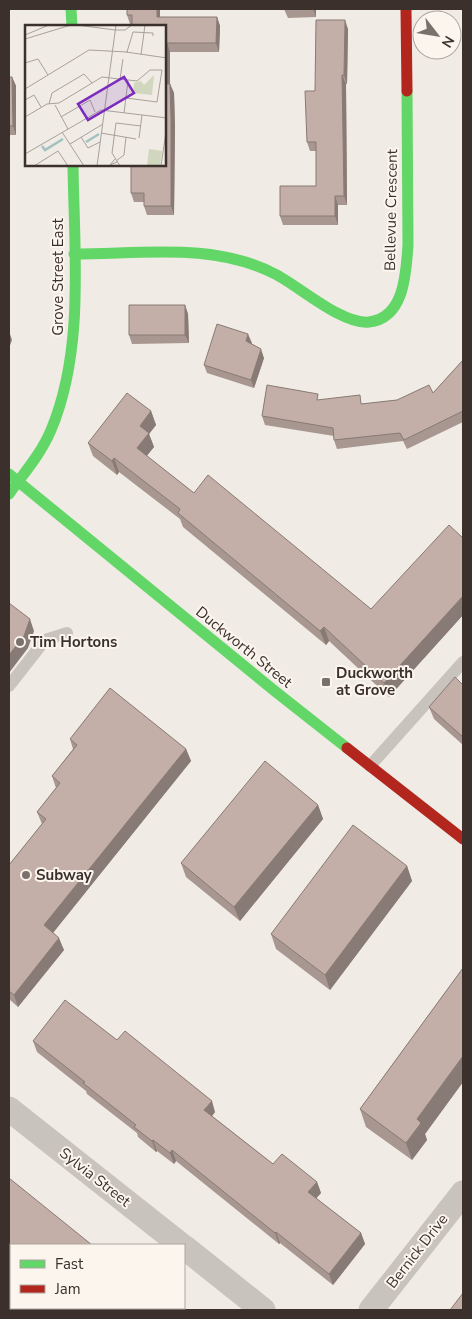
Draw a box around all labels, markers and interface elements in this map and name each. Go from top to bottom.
north arrow [412,10,462,60]
inset map [25,25,166,166]
text: N [437,32,459,51]
street label: Bellevue Crescent [380,148,402,271]
street label: Grove Street East [48,217,68,336]
street label: Duckworth Street [192,602,297,693]
place label: Tim Hortons [30,632,117,652]
marker: Tim Hortons [14,636,26,648]
place label: Duckworth at Grove [336,663,413,700]
marker: Duckworth at Grove [320,676,332,688]
place label: Subway [36,865,92,885]
marker: Subway [20,869,32,881]
street label: Sylvia Street [55,1143,135,1212]
street label: Bernick Drive [382,1210,452,1292]
legend [10,1244,185,1309]
text: Fast [55,1254,84,1274]
text: Jam [54,1279,81,1299]

